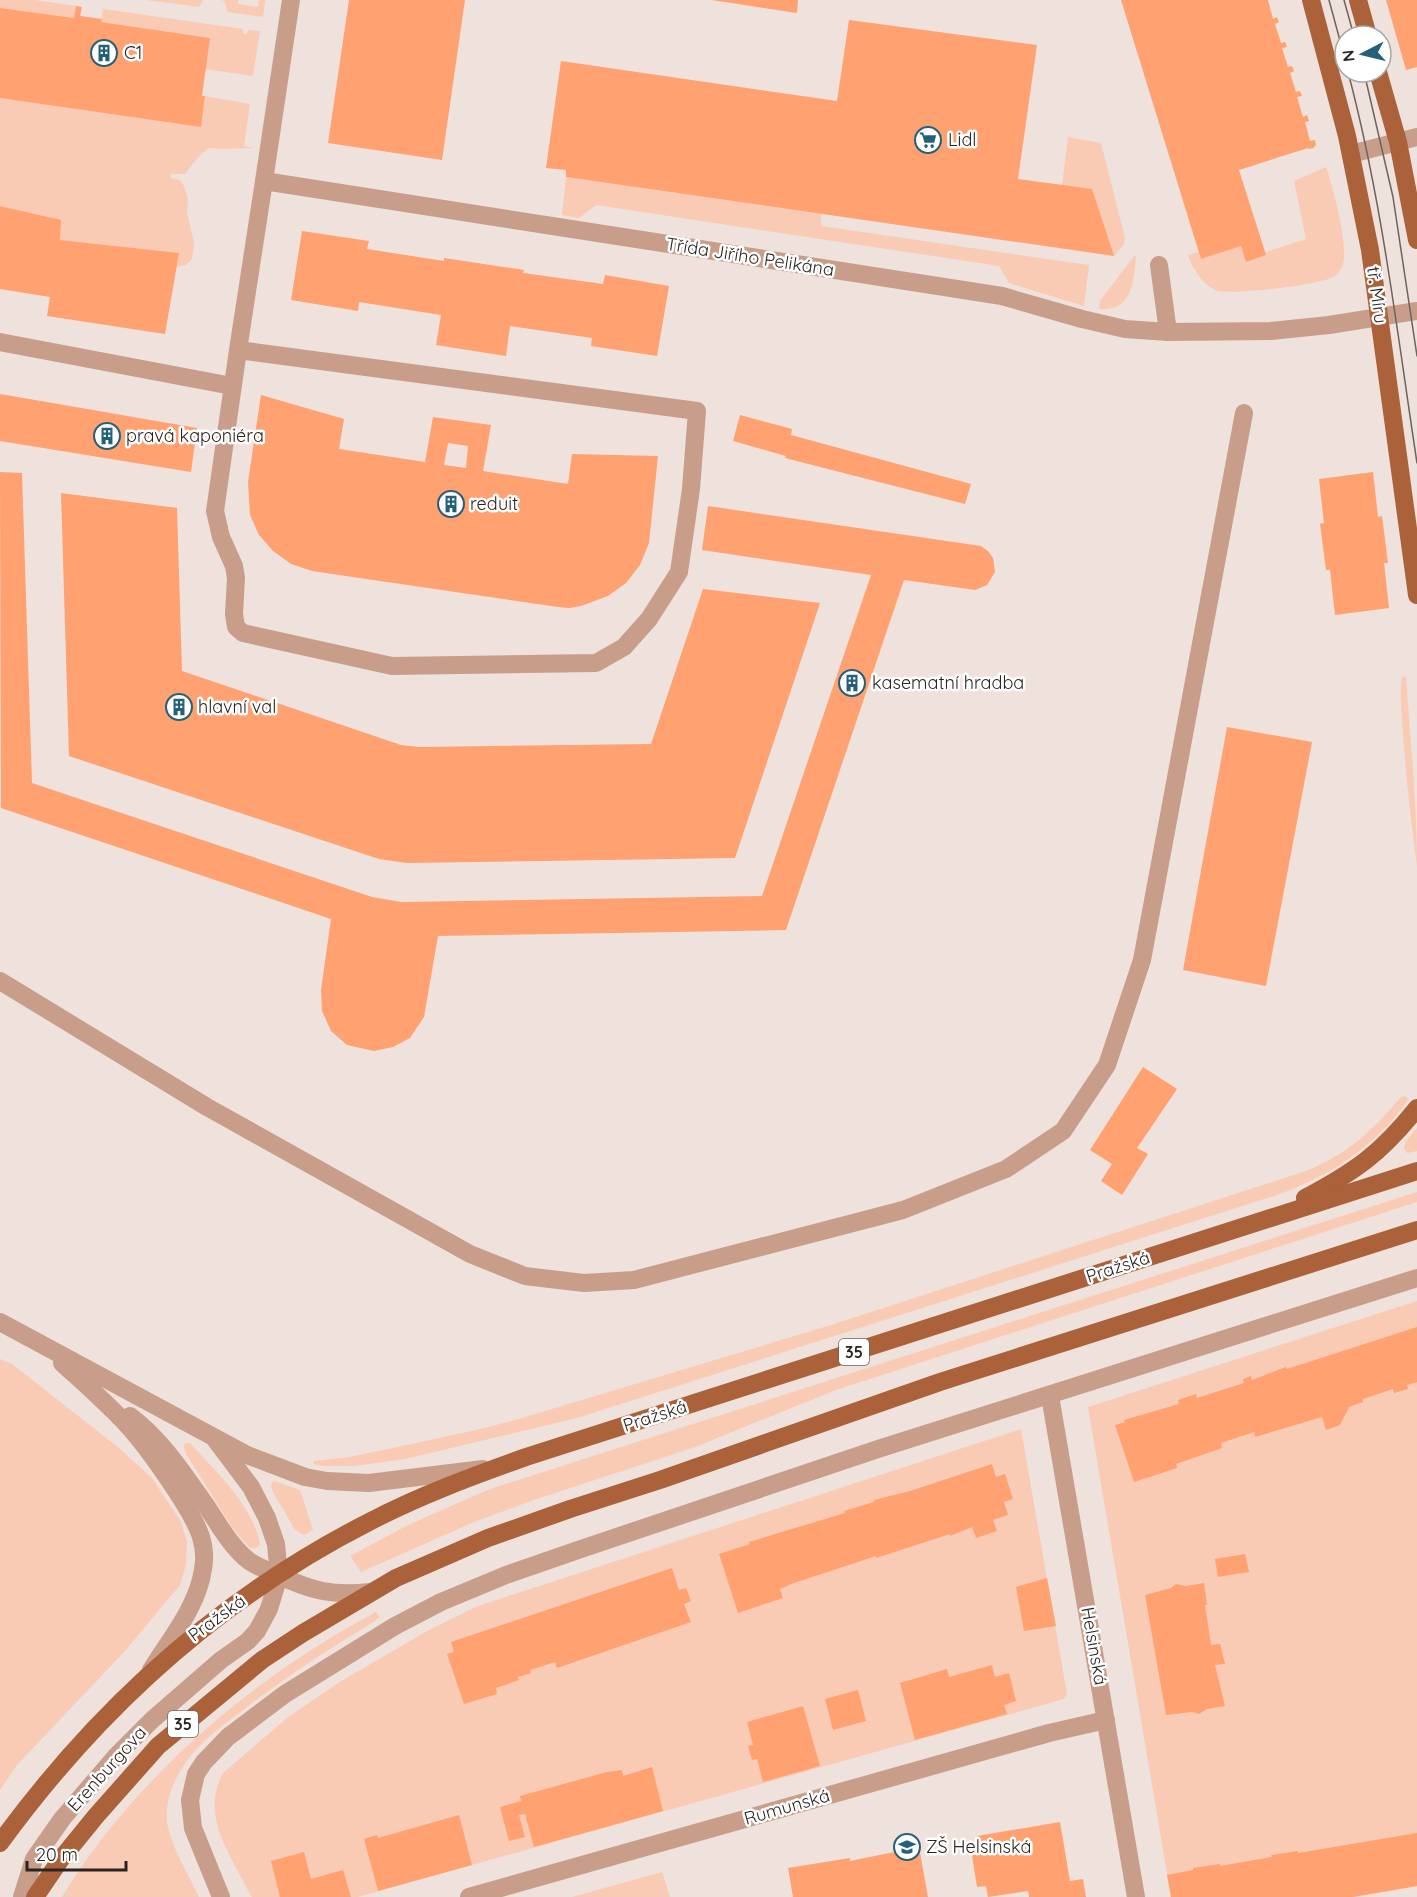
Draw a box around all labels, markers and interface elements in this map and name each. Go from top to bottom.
north arrow [1333,24,1393,84]
building icon: C1 [89,38,119,68]
place label: C1 [124,41,142,64]
text: N [1337,49,1359,63]
supermarket icon: Lidl [913,125,943,155]
place label: Lidl [948,128,976,151]
street label: Třída Jiřího Pelikána [664,232,836,281]
street label: tř. Míru [1362,265,1393,325]
building icon: pravá kaponiéra [92,421,122,451]
place label: pravá kaponiéra [126,424,264,447]
building icon: reduit [436,489,466,519]
place label: reduit [470,492,518,515]
building icon: kasematní hradba [837,668,867,698]
place label: kasematní hradba [872,671,1024,694]
building icon: hlavní val [164,692,194,722]
place label: hlavní val [198,695,276,718]
street label: Pražská [1083,1245,1153,1288]
road number: 35 [839,1339,869,1365]
street label: Pražská [620,1394,690,1437]
street label: Pražská [183,1589,250,1646]
street label: Helsinská [1076,1605,1113,1687]
road number: 35 [168,1711,198,1737]
street label: Erenburgova [62,1721,151,1816]
street label: Rumunská [741,1783,832,1830]
school or university icon: ZŠ Helsinská [892,1832,922,1862]
scale bar [27,1834,126,1872]
place label: ZŠ Helsinská [926,1835,1032,1858]
text: 20 m [36,1843,78,1866]

